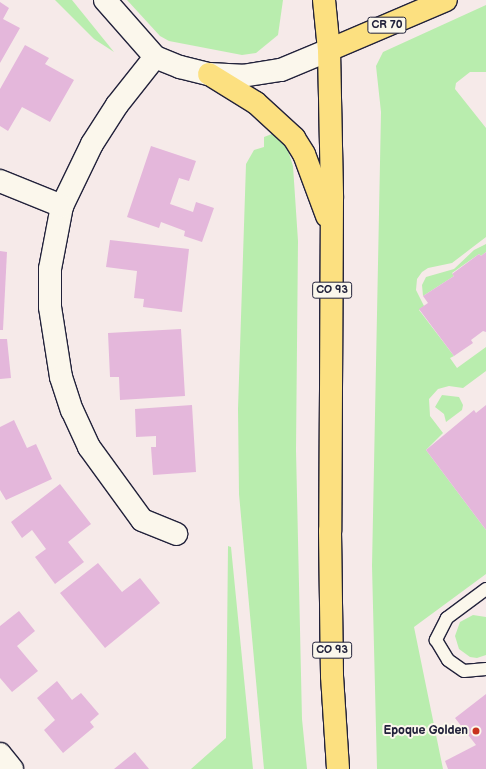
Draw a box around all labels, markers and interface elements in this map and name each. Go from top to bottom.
road number: CR 70 [367,16,407,34]
road number: CO 93 [312,281,352,299]
road number: CO 93 [312,641,352,659]
place label: Epoque Golden [383,724,468,738]
marker: Epoque Golden [471,726,481,736]

